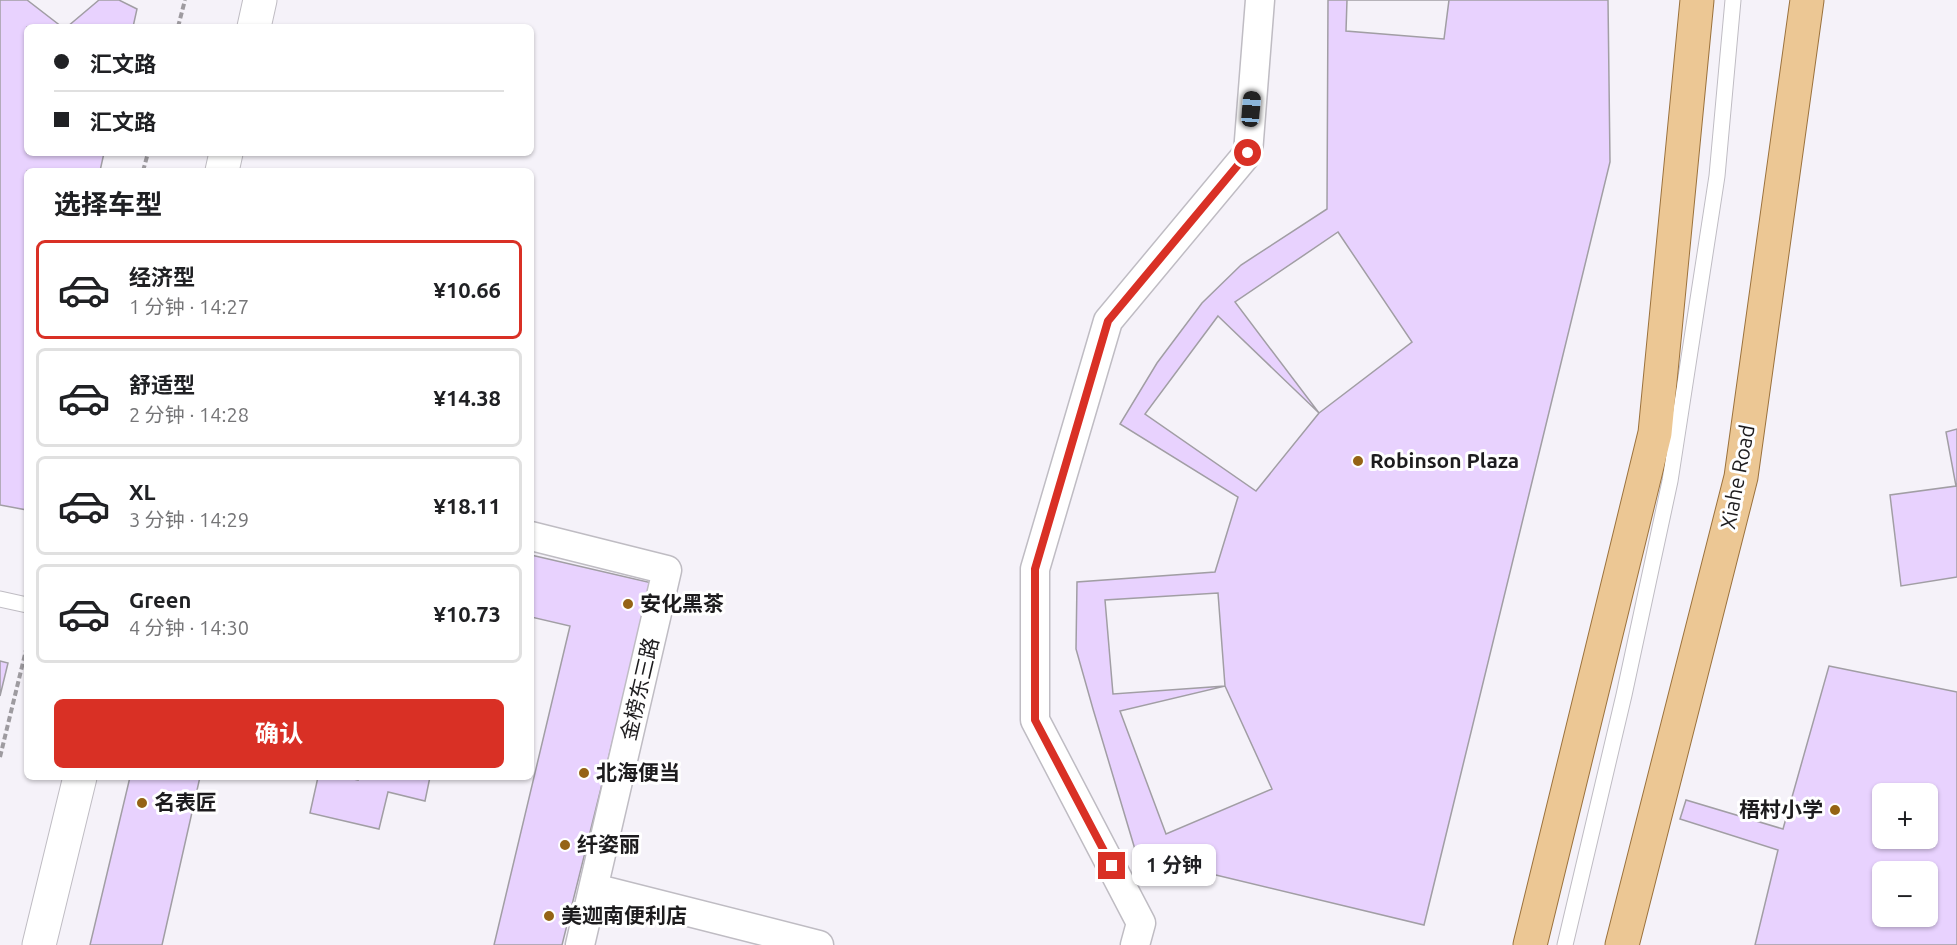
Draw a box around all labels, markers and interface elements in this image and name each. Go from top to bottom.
text: 汇文路 [90,51,156,76]
car [1240,90,1262,128]
text: 汇文路 [90,109,156,134]
route start [1234,139,1261,166]
text: 选择车型 [54,189,162,219]
icon: car [57,263,111,317]
text: 经济型 [129,264,195,289]
text: ¥10.66 [434,277,501,302]
text: 1 分钟 · 14:27 [129,295,249,318]
icon: car [57,371,111,425]
text: 舒适型 [129,372,195,397]
text: ¥14.38 [434,385,501,410]
text: 2 分钟 · 14:28 [129,403,249,426]
street label: Xiahe Road [1715,423,1759,531]
place label: Robinson Plaza [1370,448,1519,472]
marker: Robinson Plaza [1351,454,1365,468]
icon: car [57,479,111,533]
text: XL [129,479,156,504]
text: ¥18.11 [434,493,501,518]
text: 3 分钟 · 14:29 [129,508,249,531]
icon: car [57,587,111,641]
text: Green [129,587,191,612]
place label: 安化黑茶 [640,591,724,615]
marker: 安化黑茶 [621,597,635,611]
text: ¥10.73 [434,601,501,626]
text: 4 分钟 · 14:30 [129,616,249,639]
street label: 金榜东三路 [616,635,663,743]
button: 确认 [54,699,504,768]
place label: 北海便当 [596,760,680,784]
marker: 北海便当 [577,766,591,780]
map controls [1872,783,1938,927]
button: + [1872,783,1938,849]
place label: 名表匠 [154,790,217,814]
marker: 名表匠 [135,796,149,810]
place label: 梧村小学 [1739,797,1823,821]
marker: 梧村小学 [1828,803,1842,817]
place label: 纤姿丽 [577,832,640,856]
marker: 纤姿丽 [558,838,572,852]
callout: 1 分钟 [1133,845,1217,887]
route end [1098,852,1125,879]
text: 1 分钟 [1146,853,1202,876]
button: − [1872,861,1938,927]
place label: 美迦南便利店 [561,903,687,927]
marker: 美迦南便利店 [542,909,556,923]

